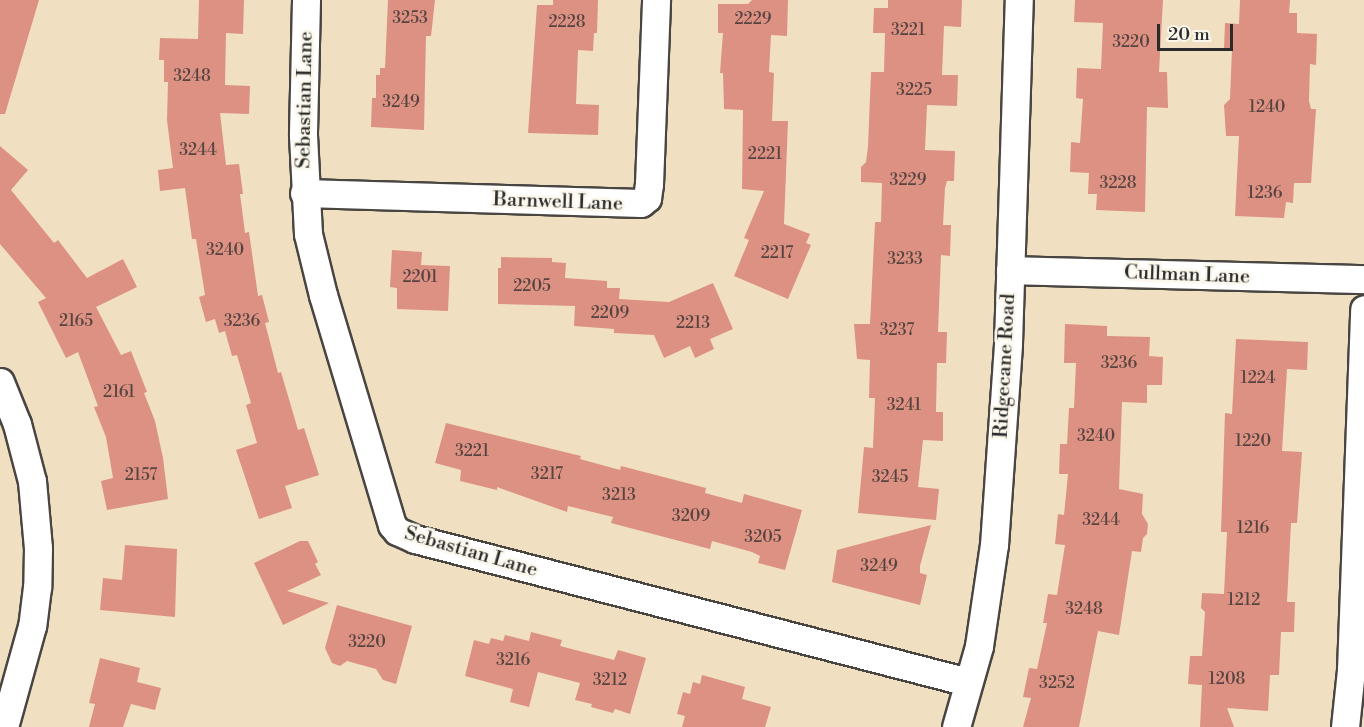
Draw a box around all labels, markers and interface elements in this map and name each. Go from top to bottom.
house number: 3253 [392,8,428,28]
house number: 2229 [734,9,772,29]
house number: 2228 [548,12,586,32]
scale bar [1160,12,1236,50]
house number: 3221 [891,20,925,40]
text: 20 m [1168,23,1210,46]
street label: Sebastian Lane [292,31,318,169]
house number: 3220 [1112,32,1150,52]
house number: 3248 [173,66,211,86]
house number: 3225 [896,80,932,100]
house number: 3249 [382,92,420,112]
house number: 1240 [1249,97,1285,117]
house number: 3244 [179,140,217,160]
house number: 2221 [748,144,782,164]
house number: 3229 [890,170,926,190]
house number: 3228 [1100,173,1136,193]
house number: 1236 [1248,183,1282,203]
street label: Barnwell Lane [493,188,623,216]
house number: 3240 [206,240,244,260]
house number: 2217 [761,243,793,263]
house number: 3233 [887,249,923,269]
street label: Cullman Lane [1124,261,1250,289]
house number: 2201 [402,267,438,287]
house number: 2205 [513,276,551,296]
street label: Ridgecane Road [989,293,1021,439]
house number: 2209 [591,303,629,323]
house number: 2165 [59,311,93,331]
house number: 3236 [224,311,260,331]
house number: 2213 [676,313,710,333]
house number: 3237 [880,320,914,340]
house number: 3236 [1101,353,1137,373]
house number: 1224 [1240,368,1276,388]
house number: 2161 [103,382,135,402]
house number: 3241 [887,395,921,415]
house number: 3240 [1077,426,1115,446]
house number: 1220 [1235,431,1271,451]
house number: 3221 [455,441,489,461]
house number: 3217 [531,464,563,484]
house number: 2157 [125,465,157,485]
house number: 3245 [872,467,908,487]
house number: 3213 [602,485,636,505]
house number: 3209 [672,506,710,526]
house number: 3244 [1082,510,1120,530]
house number: 1216 [1237,518,1269,538]
street label: Sebastian Lane [402,522,540,582]
house number: 3205 [744,527,782,547]
house number: 3249 [860,556,898,576]
house number: 1212 [1228,590,1260,610]
house number: 3248 [1065,599,1103,619]
house number: 3220 [348,632,386,652]
house number: 3216 [496,650,530,670]
house number: 1208 [1209,669,1245,689]
house number: 3212 [593,670,627,690]
house number: 3252 [1039,673,1075,693]

